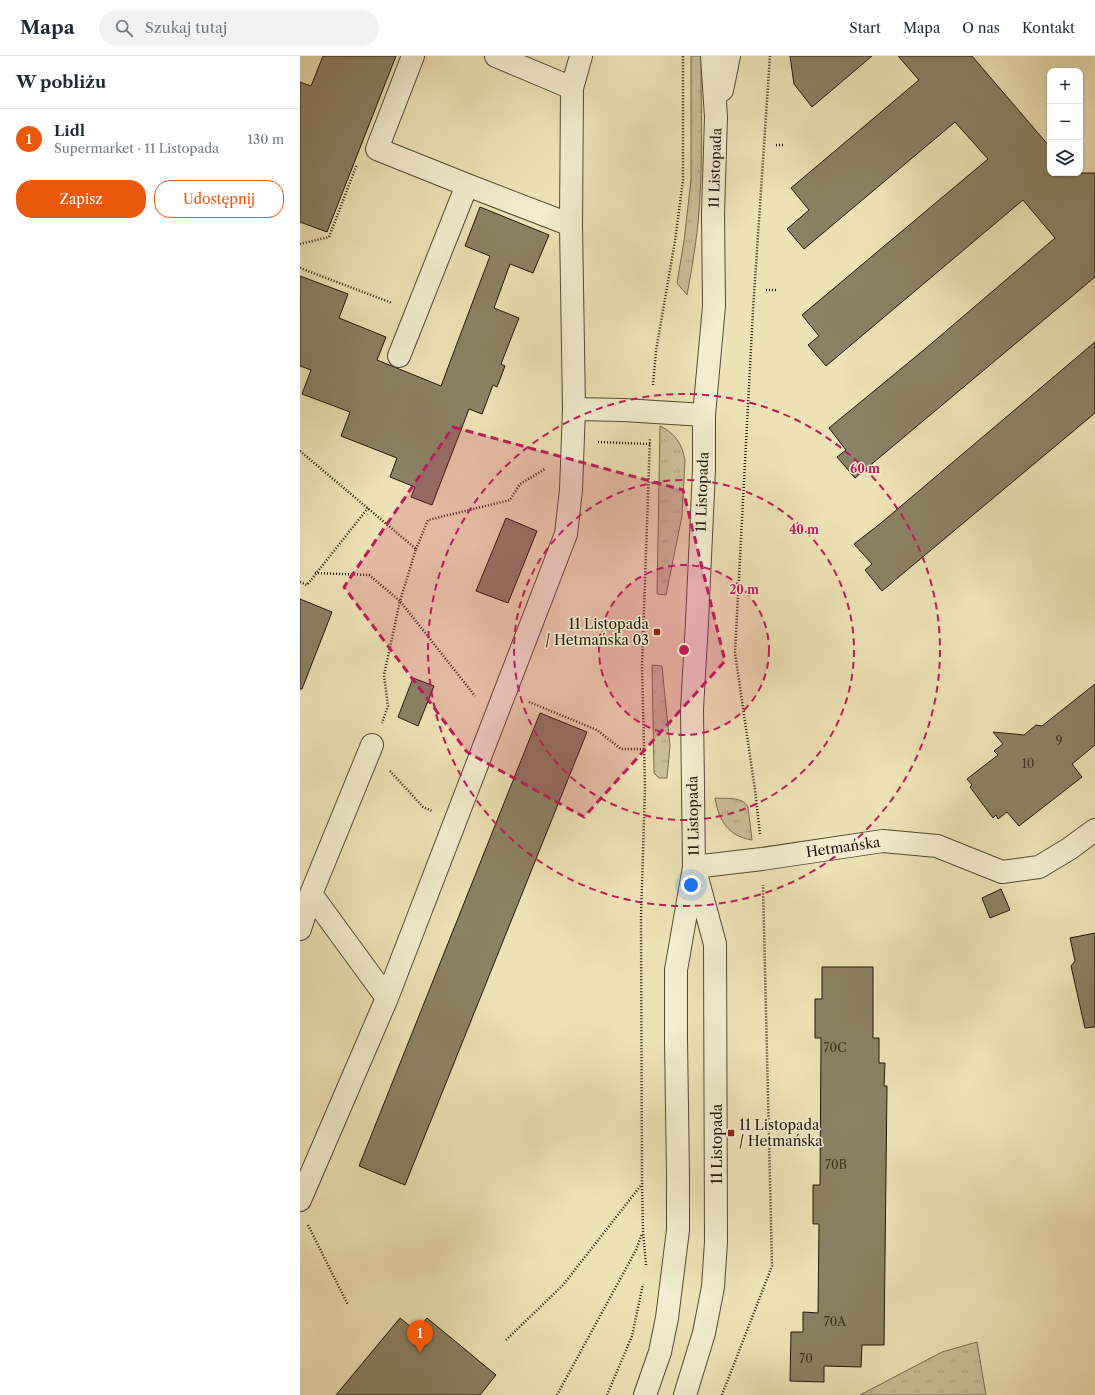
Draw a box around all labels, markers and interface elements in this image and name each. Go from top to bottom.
search box [99,10,379,46]
text: Mapa [20,16,75,39]
icon: search [113,17,135,39]
text: Szukaj tutaj [145,18,227,37]
text: Start [849,19,881,37]
text: Mapa [903,19,940,37]
text: O nas [962,19,1000,37]
text: Kontakt [1022,19,1075,37]
map controls [1047,68,1083,176]
button: + [1047,68,1083,104]
text: W pobliżu [16,72,106,92]
button: − [1047,104,1083,140]
text: Lidl [54,121,85,140]
street label: 11 Listopada [705,127,725,209]
text: 1 [26,131,32,147]
text: 130 m [248,131,284,147]
text: Supermarket · 11 Listopada [54,140,219,156]
button: layers [1047,140,1083,176]
button: Zapisz [16,180,146,218]
button: Udostępnij [154,180,284,218]
street label: 11 Listopada [692,451,712,533]
text: 60 m [850,461,880,476]
text: 40 m [789,522,819,537]
text: 20 m [729,582,759,597]
place label: 11 Listopada / Hetmańska 03 [545,615,650,649]
marker: 11 Listopada / Hetmańska 03 [652,627,662,637]
centre of rings [677,643,691,657]
house number: 9 [1055,733,1063,748]
house number: 10 [1022,756,1034,771]
street label: 11 Listopada [683,775,703,856]
street label: Hetmańska [805,833,882,861]
your location [681,875,701,895]
house number: 70C [824,1040,846,1055]
street label: 11 Listopada [708,1103,726,1184]
place label: 11 Listopada / Hetmańska [739,1116,823,1150]
marker: 11 Listopada / Hetmańska [726,1128,736,1138]
house number: 70B [825,1157,847,1172]
house number: 70A [824,1314,847,1329]
pin: 1 [407,1320,433,1353]
house number: 70 [799,1351,813,1366]

